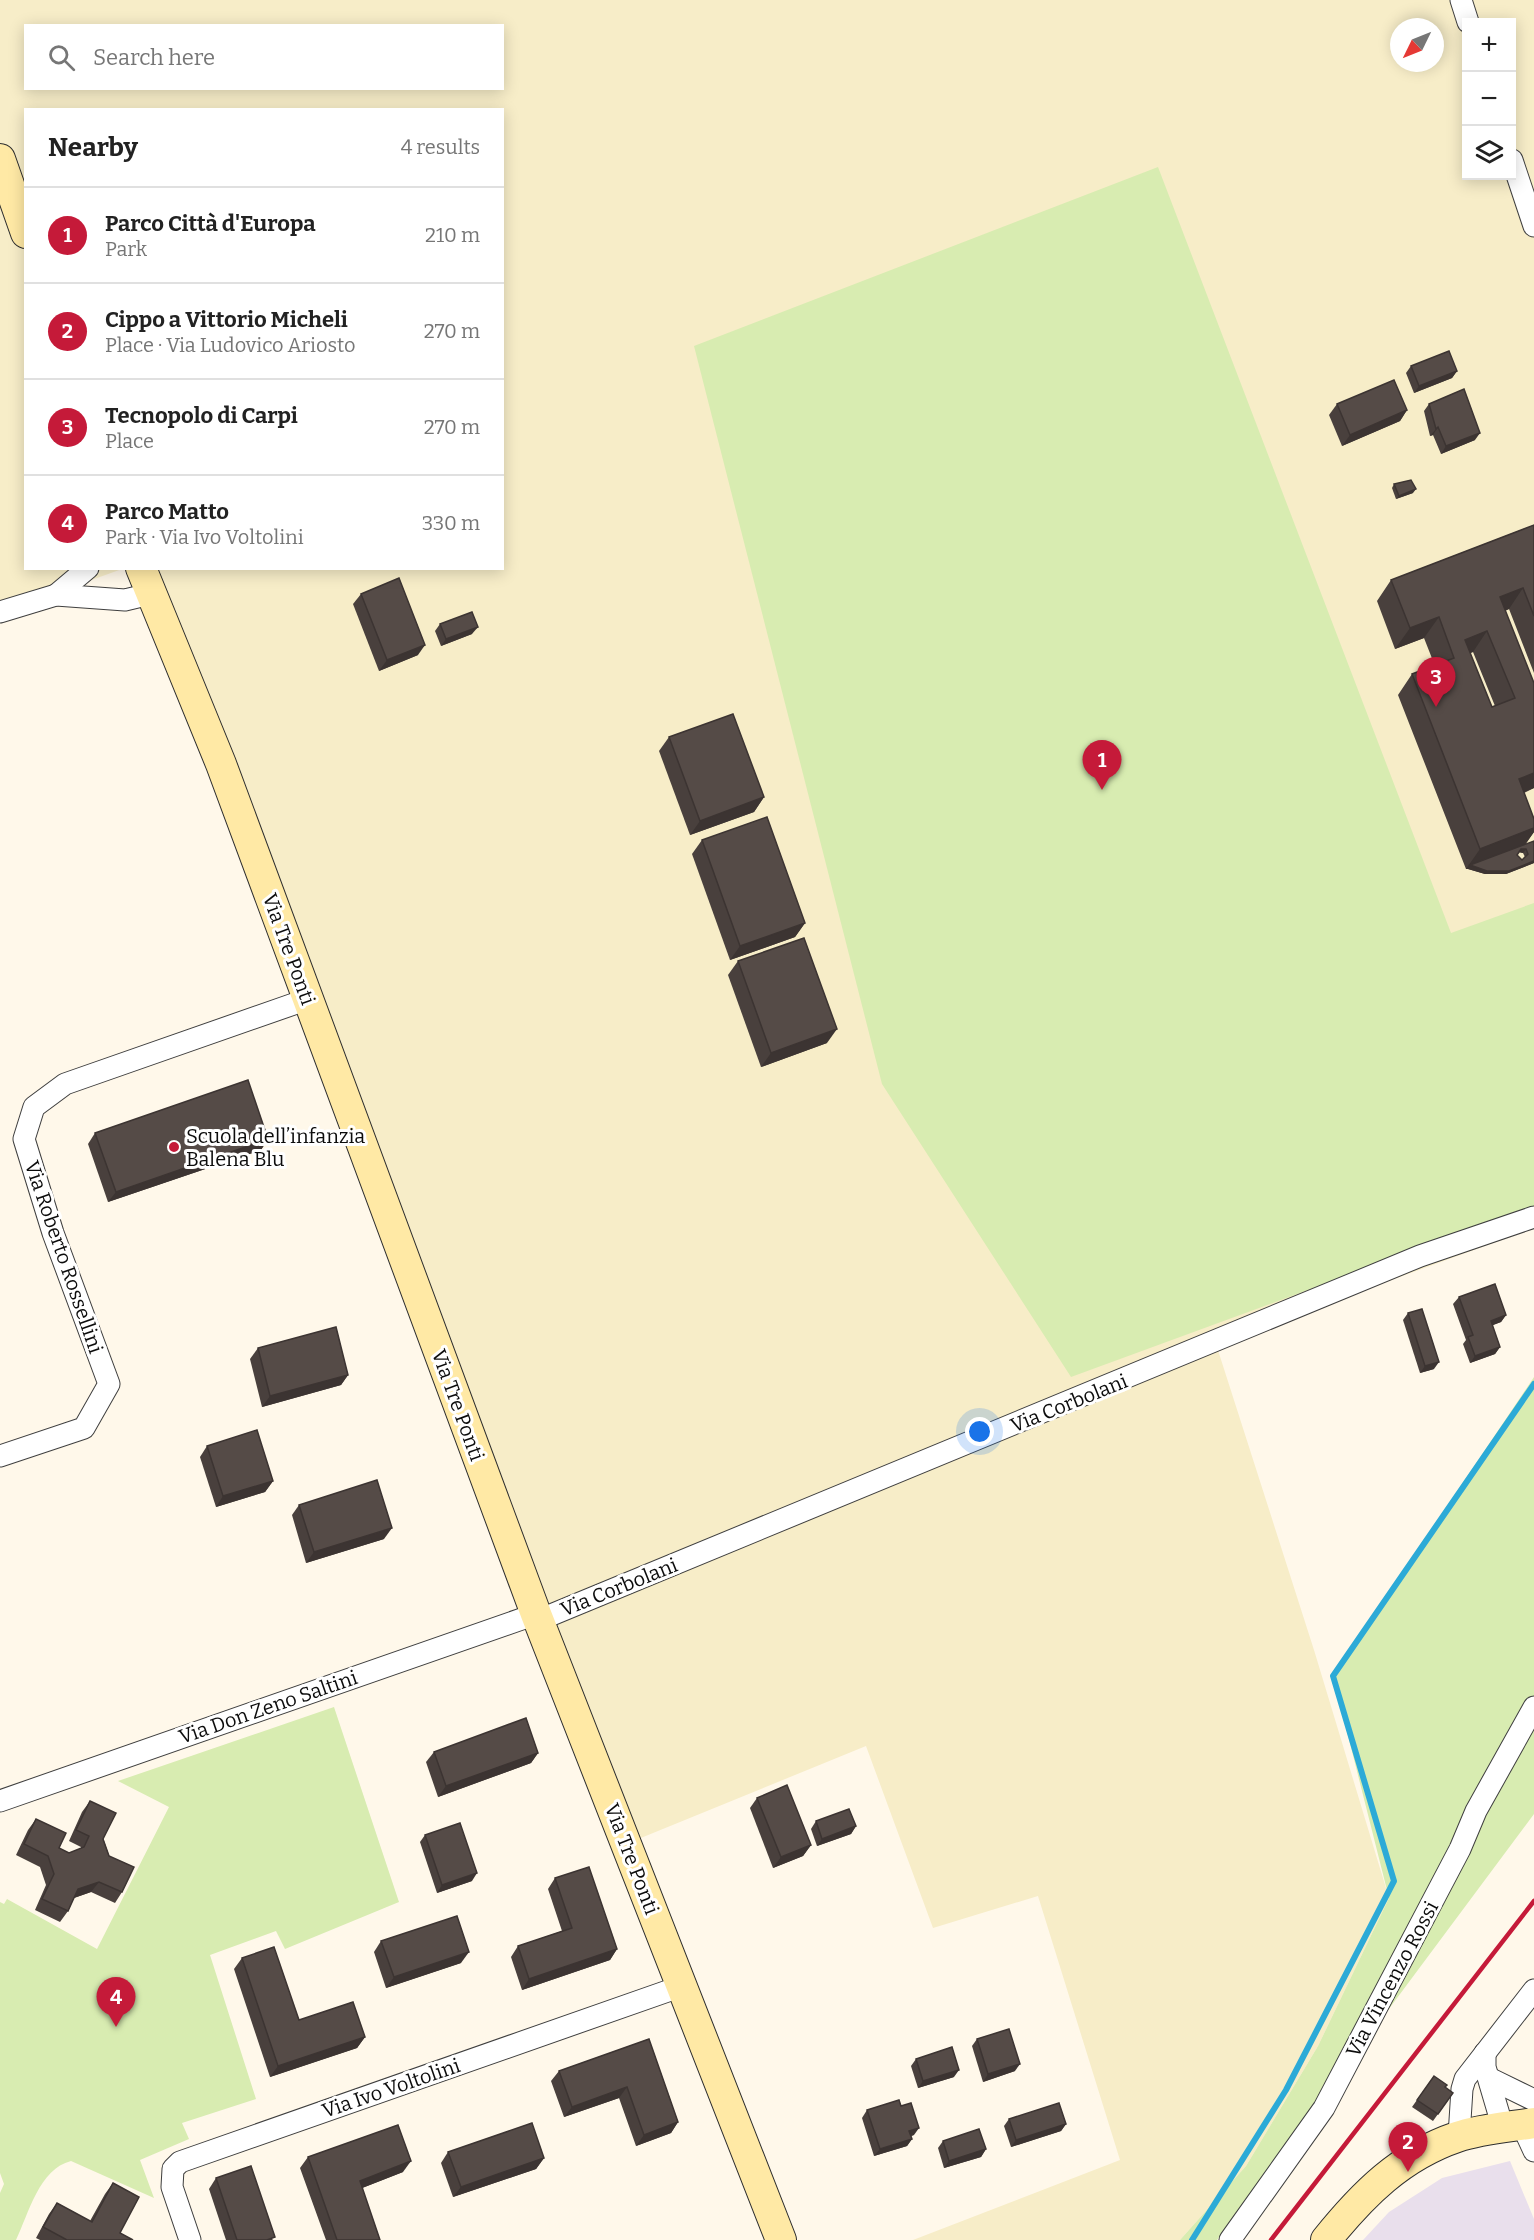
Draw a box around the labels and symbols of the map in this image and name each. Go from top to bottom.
north arrow [1390,18,1444,72]
pin: 3 [1416,658,1456,707]
pin: 1 [1082,740,1122,790]
street label: Via Tre Ponti [258,890,320,1008]
place label: Scuola dell’infanzia Balena Blu [186,1124,365,1171]
marker: Scuola dell’infanzia Balena Blu [167,1140,181,1154]
street label: Via Roberto Rossellini [20,1158,108,1356]
street label: Via Tre Ponti [427,1346,489,1464]
street label: Via Corbolani [1007,1369,1131,1437]
your location [965,1417,994,1446]
street label: Via Corbolani [557,1553,681,1621]
street label: Via Don Zeno Saltini [176,1665,360,1749]
street label: Via Tre Ponti [600,1800,664,1918]
street label: Via Vincenzo Rossi [1341,1897,1443,2061]
pin: 4 [96,1978,136,2027]
street label: Via Ivo Voltolini [319,2053,463,2123]
pin: 2 [1388,2122,1428,2172]

